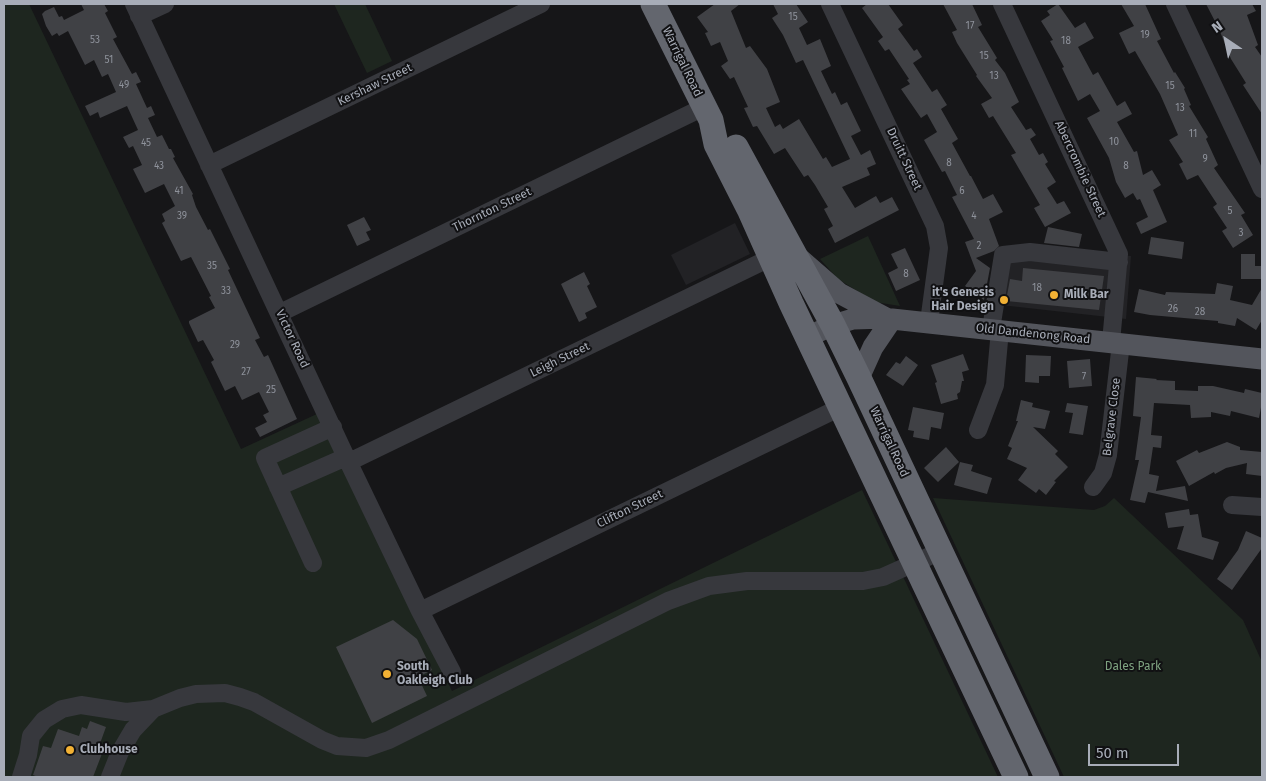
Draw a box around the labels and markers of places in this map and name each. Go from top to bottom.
place label: it's Genesis Hair Design [931,286,994,314]
place label: Milk Bar [1064,288,1109,302]
marker: Milk Bar [1048,289,1060,301]
marker: it's Genesis Hair Design [998,294,1010,306]
place label: South Oakleigh Club [397,660,473,688]
marker: South Oakleigh Club [381,668,393,680]
place label: Clubhouse [80,743,138,757]
marker: Clubhouse [64,744,76,756]

